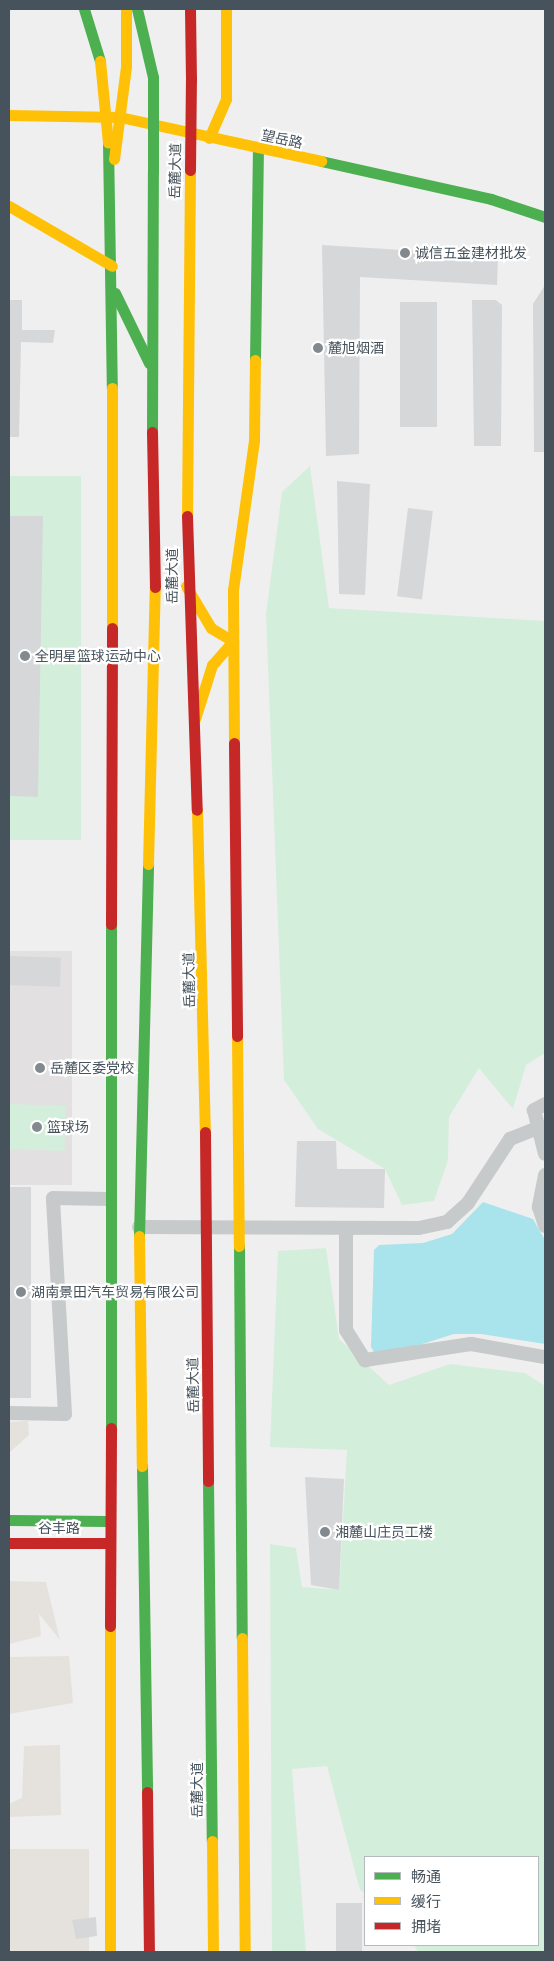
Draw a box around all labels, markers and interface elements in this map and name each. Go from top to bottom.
street label: 望岳路 [260,126,304,152]
street label: 岳麓大道 [166,143,184,199]
place label: 诚信五金建材批发 [415,245,527,261]
marker: 诚信五金建材批发 [399,247,411,259]
place label: 麓旭烟酒 [328,340,384,356]
marker: 麓旭烟酒 [312,342,324,354]
street label: 岳麓大道 [164,548,180,604]
place label: 全明星篮球运动中心 [35,648,161,664]
marker: 全明星篮球运动中心 [19,650,31,662]
street label: 岳麓大道 [180,952,198,1008]
place label: 岳麓区委党校 [50,1060,134,1076]
marker: 岳麓区委党校 [34,1062,46,1074]
place label: 篮球场 [47,1119,89,1135]
marker: 篮球场 [31,1121,43,1133]
place label: 湖南景田汽车贸易有限公司 [31,1284,199,1300]
marker: 湖南景田汽车贸易有限公司 [15,1286,27,1298]
street label: 岳麓大道 [184,1357,202,1413]
street label: 谷丰路 [38,1520,80,1536]
place label: 湘麓山庄员工楼 [335,1524,433,1540]
marker: 湘麓山庄员工楼 [319,1526,331,1538]
street label: 岳麓大道 [189,1762,205,1818]
legend [364,1856,539,1946]
text: 畅通 [411,1868,441,1885]
text: 缓行 [411,1893,441,1910]
text: 拥堵 [411,1918,441,1935]

